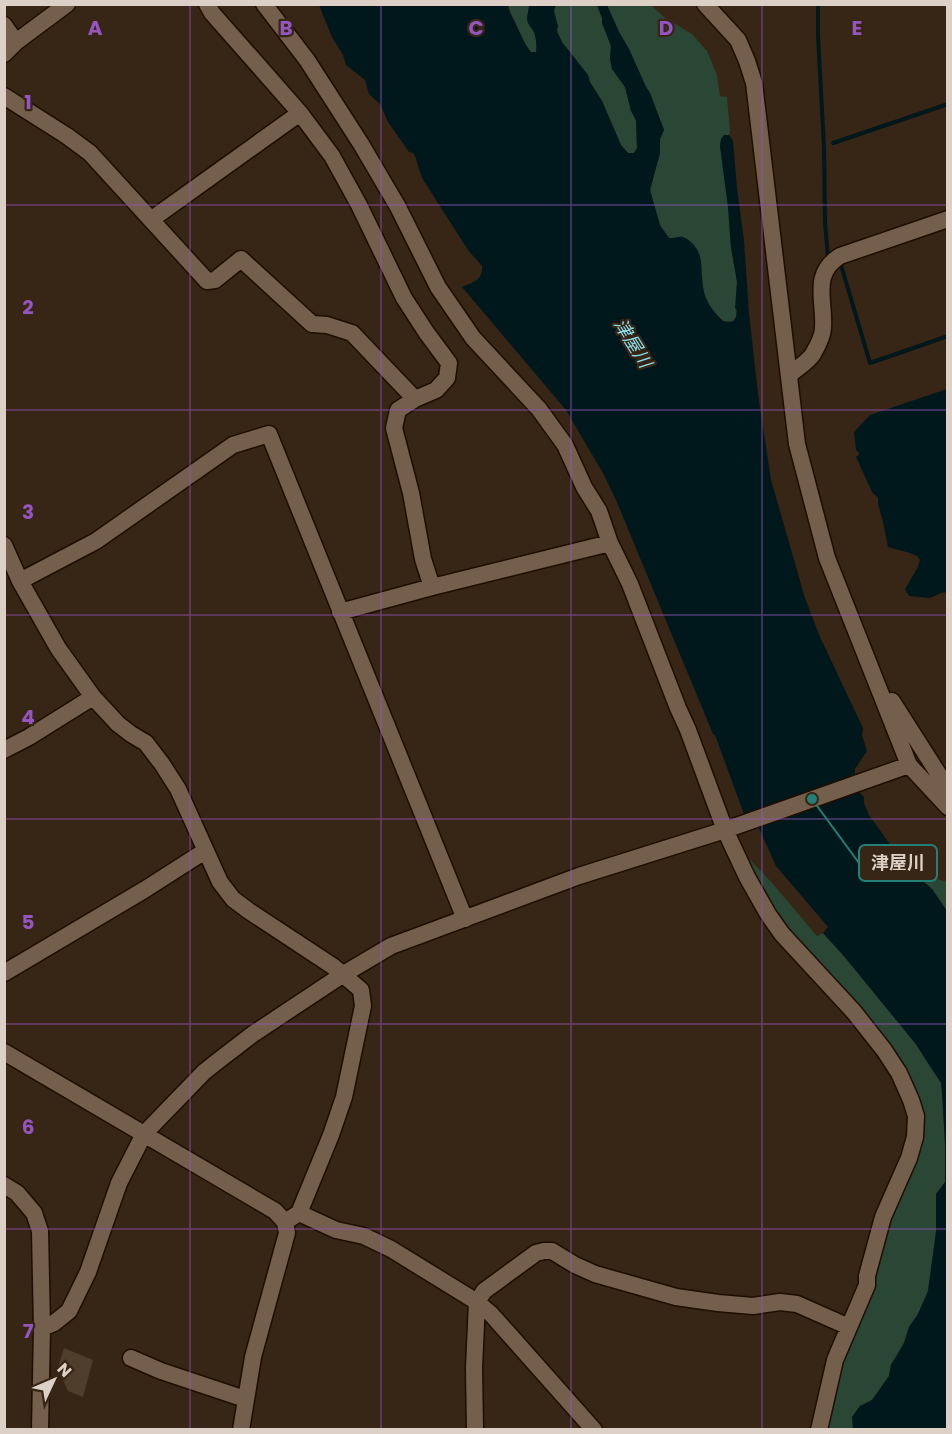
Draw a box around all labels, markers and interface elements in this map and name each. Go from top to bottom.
text: A [88,14,103,42]
text: B [279,14,293,42]
text: C [468,14,484,42]
text: D [659,14,673,42]
text: E [852,14,862,42]
text: 1 [24,88,32,116]
text: 2 [22,293,34,321]
water label: 津屋川 [608,313,659,374]
text: 3 [22,498,34,526]
text: 4 [21,703,35,731]
callout: 津屋川 [859,845,937,881]
text: 津屋川 [871,850,925,875]
text: 5 [22,908,35,936]
text: 6 [22,1113,34,1141]
text: 7 [23,1317,34,1345]
north arrow [24,1350,84,1410]
text: N [52,1358,77,1382]

